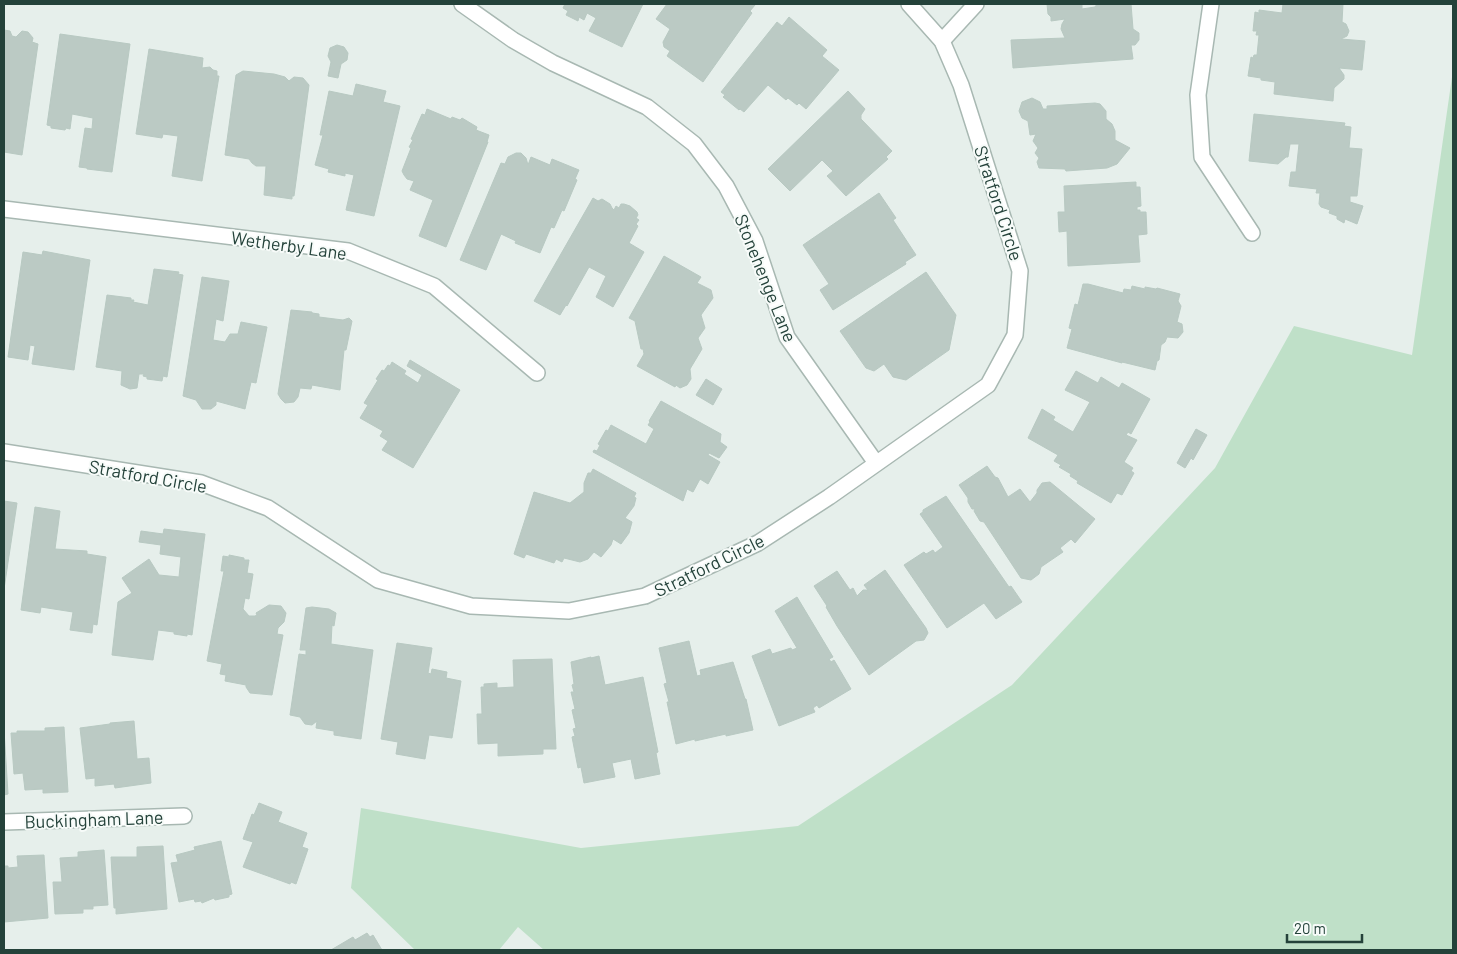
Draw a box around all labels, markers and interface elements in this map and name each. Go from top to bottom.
street label: Stratford Circle [970,143,1028,263]
street label: Stonehenge Lane [730,211,802,345]
street label: Wetherby Lane [230,226,348,264]
street label: Stratford Circle [87,455,209,497]
street label: Stratford Circle [650,529,768,601]
street label: Buckingham Lane [24,806,164,832]
scale bar [1287,912,1362,944]
text: 20 m [1294,919,1326,937]

